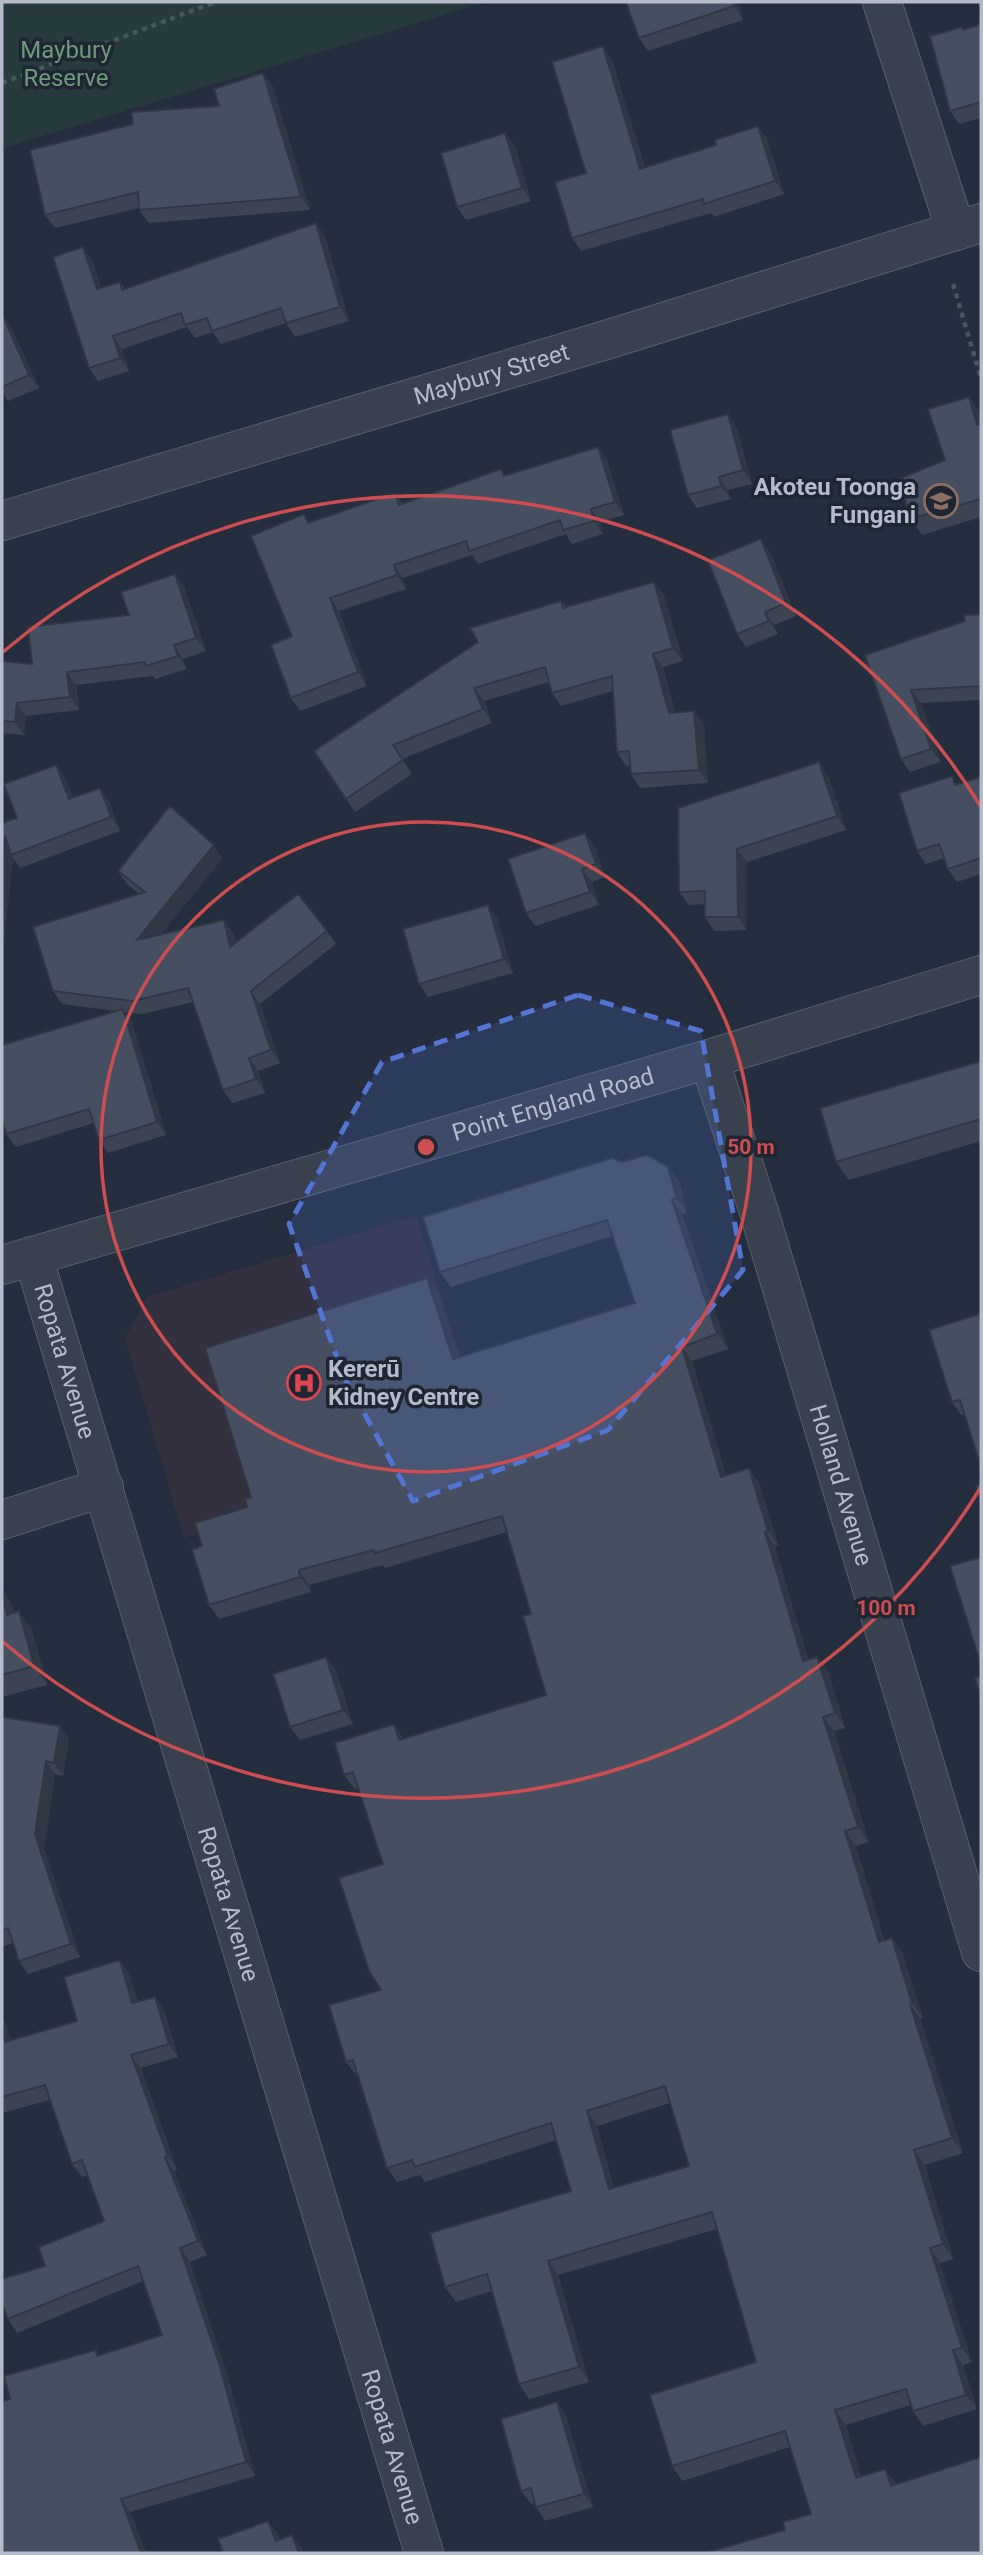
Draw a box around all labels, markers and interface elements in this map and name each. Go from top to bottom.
park label: Maybury Reserve [20,36,112,92]
street label: Maybury Street [410,338,573,411]
place label: Akoteu Toonga Fungani [754,473,916,529]
school or university icon: Akoteu Toonga Fungani [922,482,960,520]
street label: Point England Road [449,1062,657,1147]
centre of rings [414,1135,438,1159]
text: 50 m [727,1135,775,1159]
street label: Ropata Avenue [28,1280,101,1442]
place label: Kererū Kidney Centre [328,1355,479,1411]
hospital icon: Kererū Kidney Centre [285,1364,323,1402]
street label: Holland Avenue [804,1401,878,1569]
text: 100 m [856,1596,916,1620]
street label: Ropata Avenue [192,1823,265,1985]
street label: Ropata Avenue [356,2366,429,2528]

